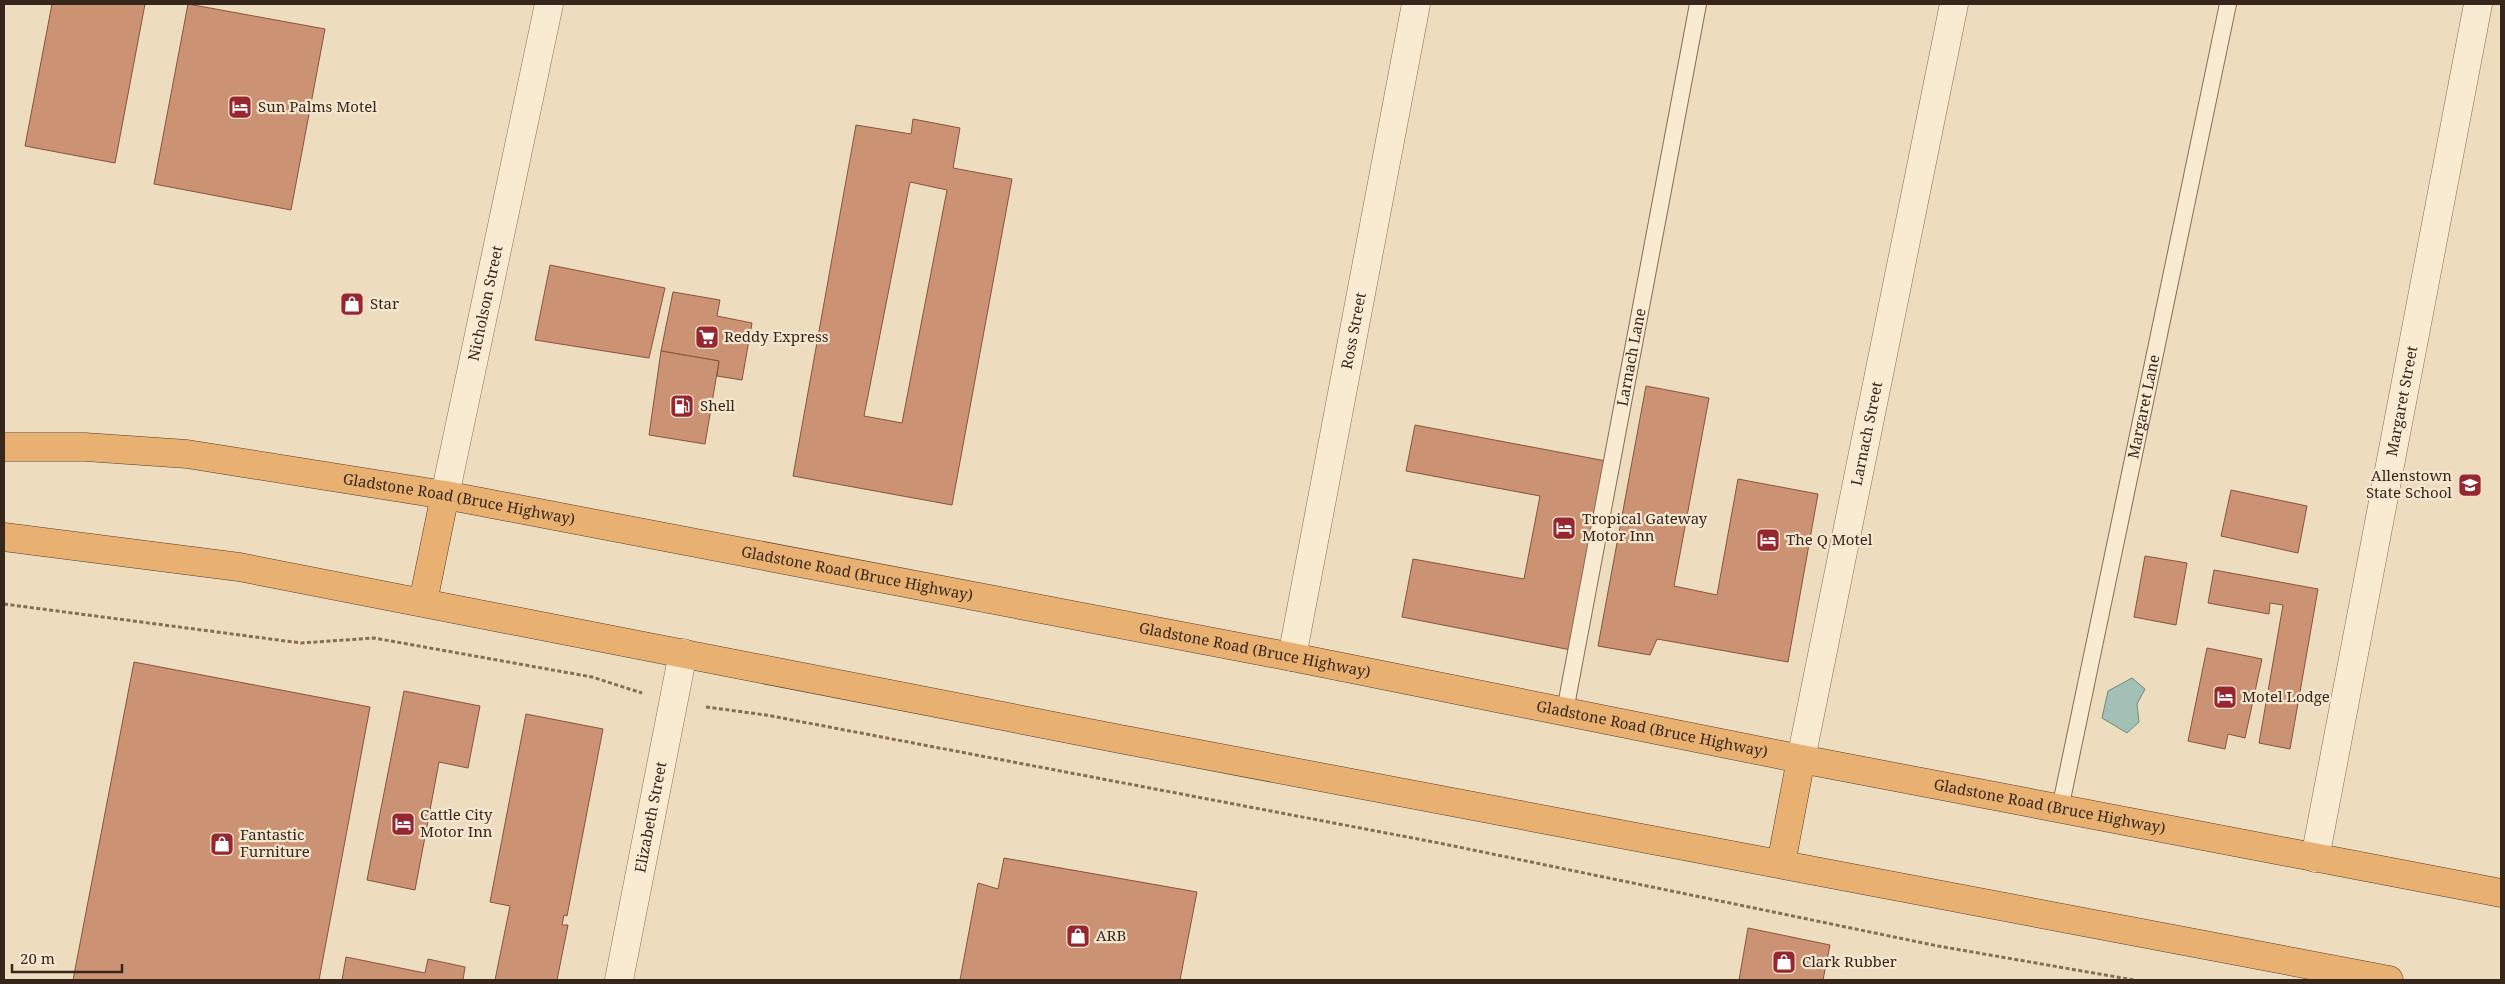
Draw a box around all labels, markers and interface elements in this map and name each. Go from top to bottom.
hotel icon: Sun Palms Motel [227,94,253,120]
place label: Sun Palms Motel [258,96,377,116]
street label: Nicholson Street [463,244,507,363]
shop icon: Star [339,291,365,317]
street label: Ross Street [1336,291,1370,371]
place label: Star [370,293,399,313]
street label: Larnach Lane [1612,306,1650,408]
supermarket icon: Reddy Express [694,324,720,350]
place label: Reddy Express [724,326,829,346]
street label: Margaret Street [2381,344,2422,458]
street label: Margaret Lane [2122,353,2164,460]
street label: Larnach Street [1846,380,1886,487]
fuel station icon: Shell [669,393,695,419]
place label: Shell [700,395,735,415]
place label: Allenstown State School [2366,465,2452,502]
street label: Gladstone Road (Bruce Highway) [342,468,577,529]
school or university icon: Allenstown State School [2457,472,2483,498]
place label: Tropical Gateway Motor Inn [1582,508,1708,545]
hotel icon: Tropical Gateway Motor Inn [1551,515,1577,541]
hotel icon: The Q Motel [1755,527,1781,553]
place label: The Q Motel [1786,529,1873,549]
street label: Gladstone Road (Bruce Highway) [740,541,975,605]
street label: Gladstone Road (Bruce Highway) [1137,617,1373,682]
hotel icon: Motel Lodge [2212,684,2238,710]
place label: Motel Lodge [2242,686,2330,706]
street label: Gladstone Road (Bruce Highway) [1535,695,1770,761]
street label: Elizabeth Street [629,760,671,874]
street label: Gladstone Road (Bruce Highway) [1932,774,2167,838]
place label: Cattle City Motor Inn [420,804,493,841]
hotel icon: Cattle City Motor Inn [390,811,416,837]
place label: Fantastic Furniture [240,824,310,861]
shop icon: Fantastic Furniture [209,831,235,857]
shop icon: ARB [1065,923,1091,949]
place label: ARB [1096,925,1126,945]
scale bar [12,942,122,974]
text: 20 m [20,948,55,968]
shop icon: Clark Rubber [1771,949,1797,975]
place label: Clark Rubber [1802,951,1897,971]

